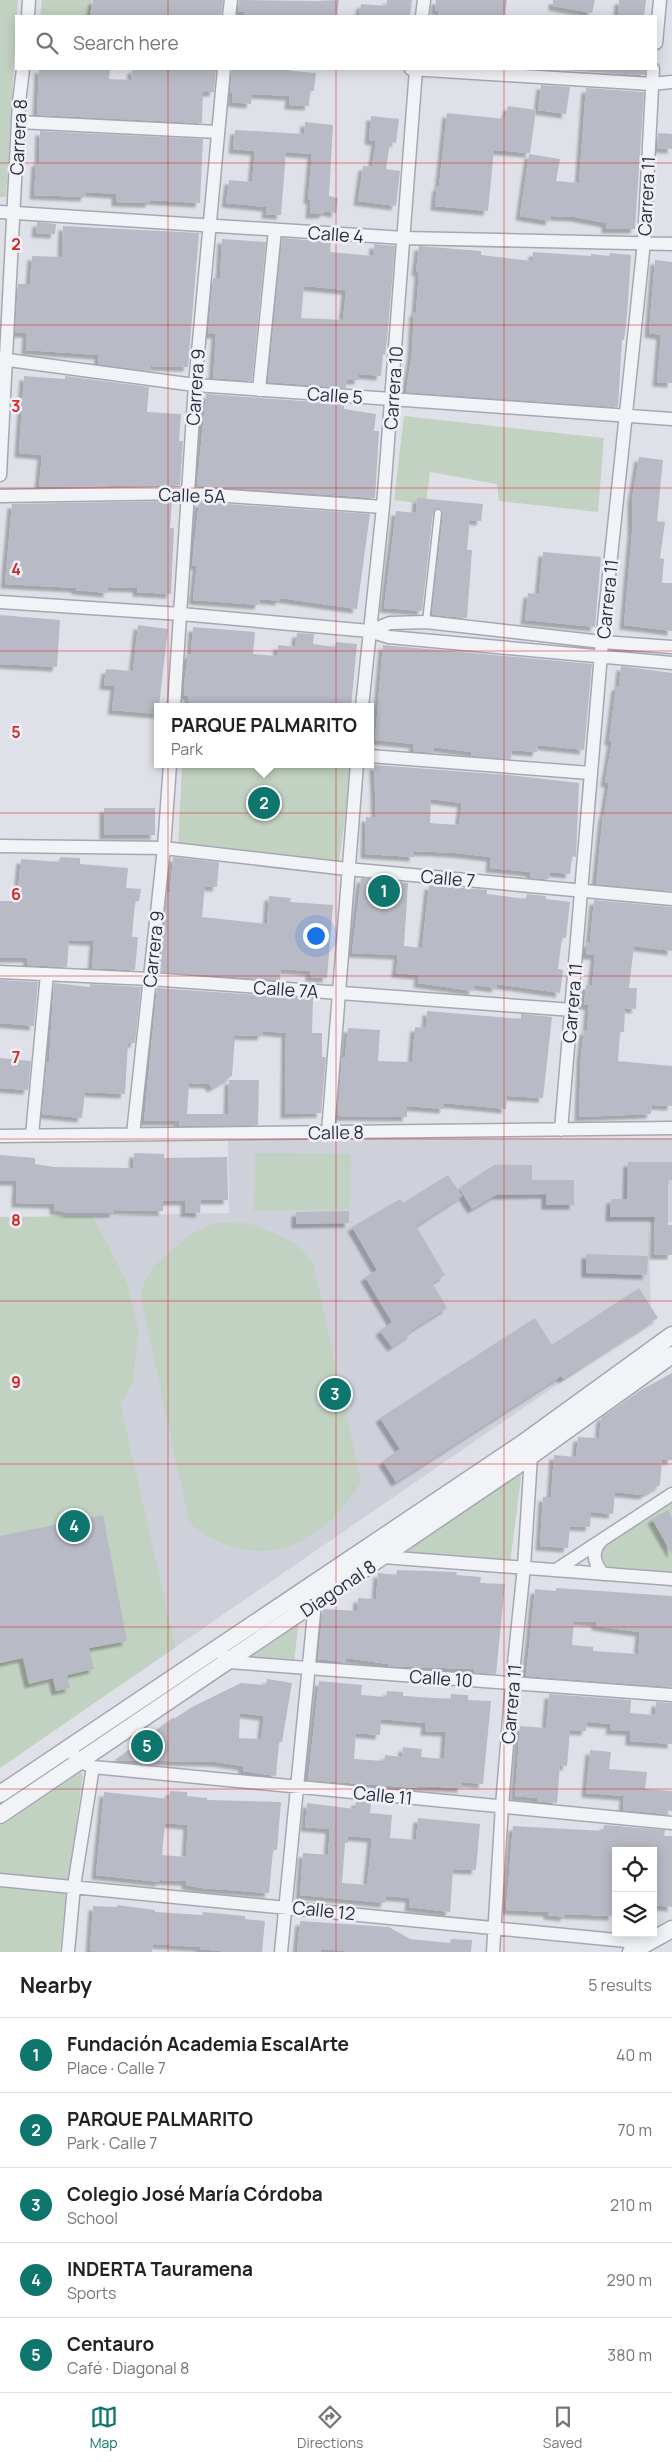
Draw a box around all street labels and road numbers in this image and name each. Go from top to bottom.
street label: Carrera 8 [4,98,32,176]
street label: Carrera 11 [632,155,660,237]
street label: Calle 4 [307,220,365,248]
street label: Carrera 10 [378,345,408,431]
street label: Carrera 9 [180,348,210,426]
street label: Calle 5 [306,381,364,409]
street label: Calle 5A [158,482,227,508]
street label: Carrera 11 [591,558,623,640]
street label: Calle 7 [420,864,476,892]
street label: Carrera 9 [137,909,169,989]
street label: Carrera 11 [557,962,587,1044]
street label: Calle 7A [253,975,320,1003]
street label: Calle 8 [308,1120,364,1144]
street label: Diagonal 8 [295,1554,381,1622]
street label: Carrera 11 [496,1663,526,1745]
street label: Calle 10 [409,1664,473,1692]
street label: Calle 11 [352,1780,414,1810]
street label: Calle 12 [292,1895,356,1925]

